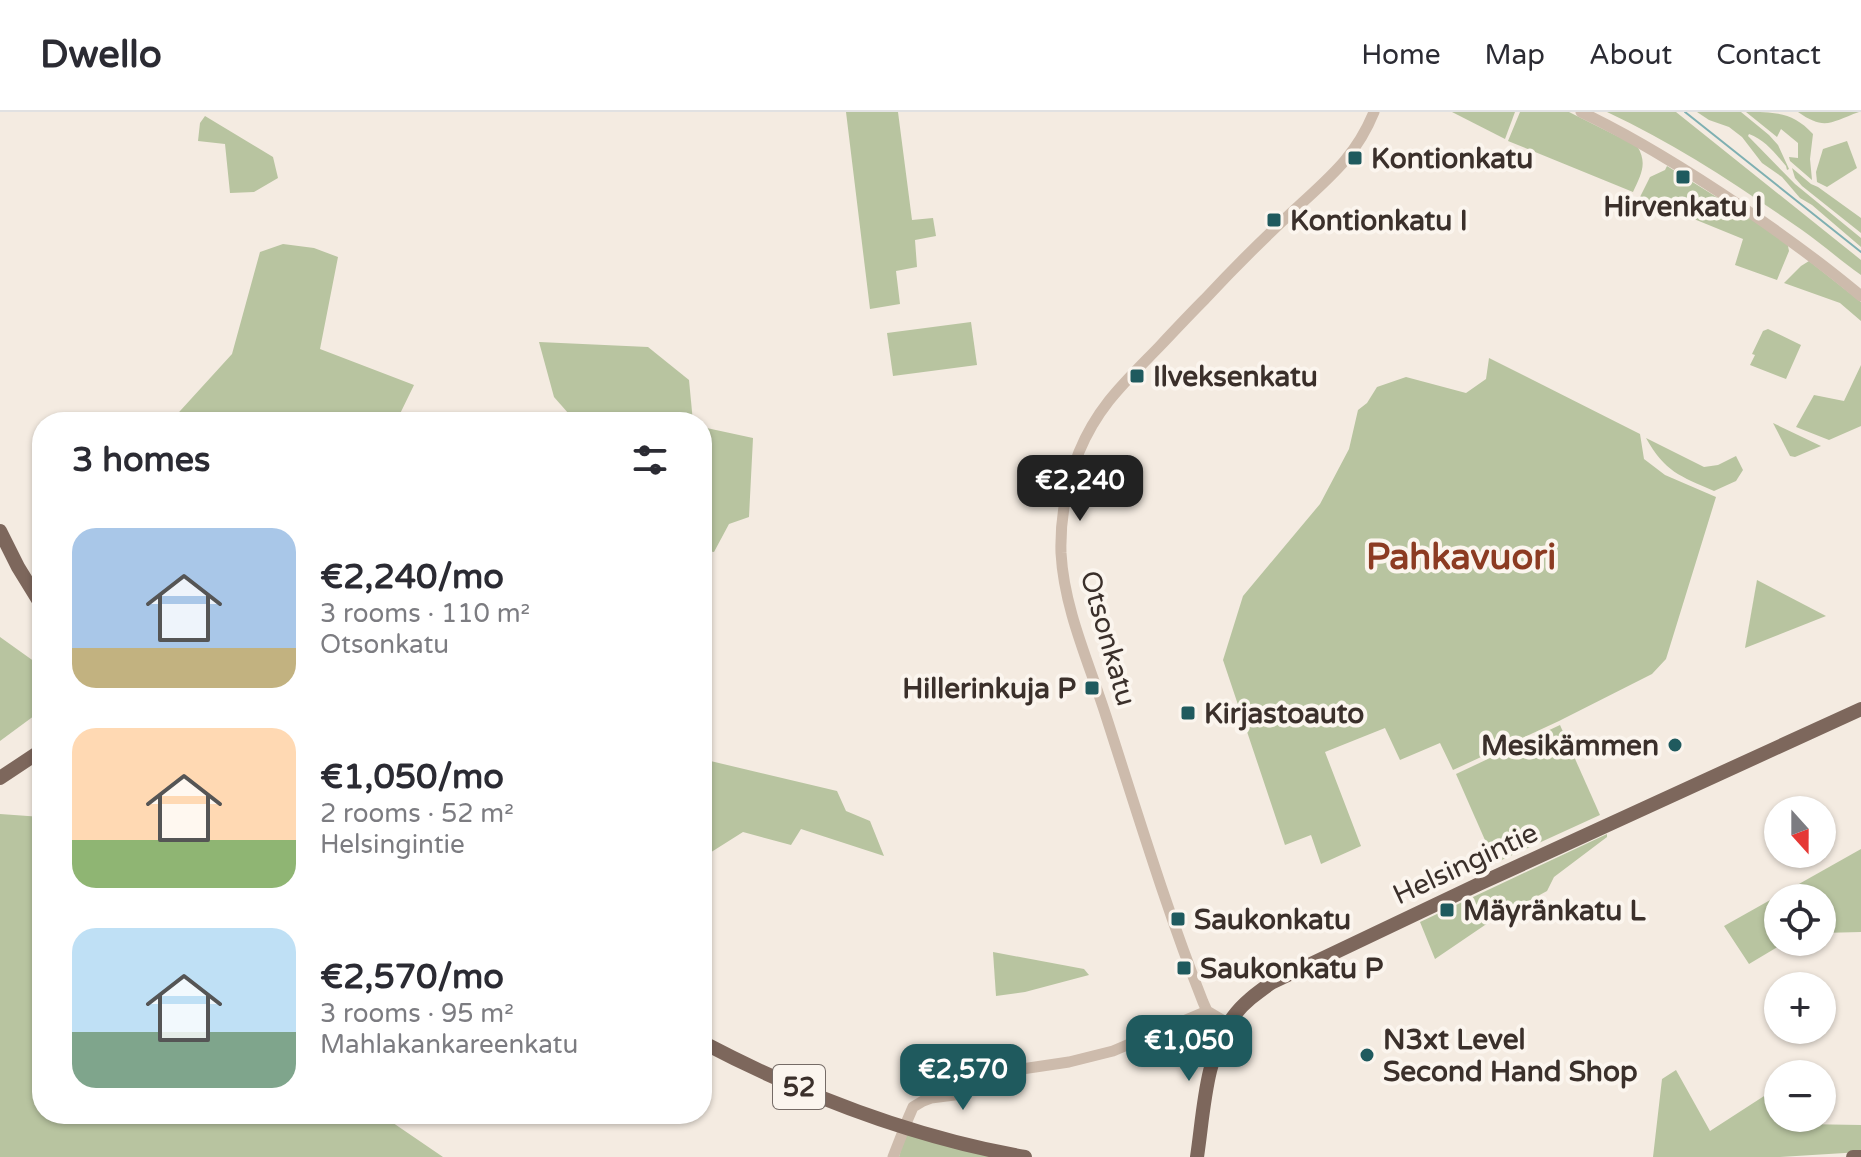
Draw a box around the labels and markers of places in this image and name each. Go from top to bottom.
place label: Kontionkatu [1371,142,1533,176]
marker: Kontionkatu [1346,149,1364,167]
marker: Hirvenkatu I [1674,168,1692,186]
place label: Hirvenkatu I [1603,190,1763,224]
place label: Kontionkatu I [1290,204,1468,238]
marker: Kontionkatu I [1265,211,1283,229]
place label: Ilveksenkatu [1153,360,1318,394]
marker: Ilveksenkatu [1128,367,1146,385]
pin: €2,240 [1015,455,1145,523]
place label: Hillerinkuja P [902,672,1076,706]
marker: Hillerinkuja P [1083,679,1101,697]
place label: Kirjastoauto [1204,697,1364,731]
marker: Kirjastoauto [1179,704,1197,722]
place label: Mesikämmen [1481,729,1659,763]
marker: Mesikämmen [1666,736,1684,754]
place label: Mäyränkatu L [1463,894,1646,928]
marker: Mäyränkatu L [1438,901,1456,919]
place label: Saukonkatu [1194,903,1351,937]
marker: Saukonkatu [1169,910,1187,928]
place label: Saukonkatu P [1200,952,1383,986]
marker: Saukonkatu P [1175,959,1193,977]
pin: €1,050 [1124,1015,1254,1083]
place label: N3xt Level Second Hand Shop [1383,1023,1638,1089]
pin: €2,570 [898,1044,1028,1112]
marker: N3xt Level Second Hand Shop [1358,1046,1376,1064]

